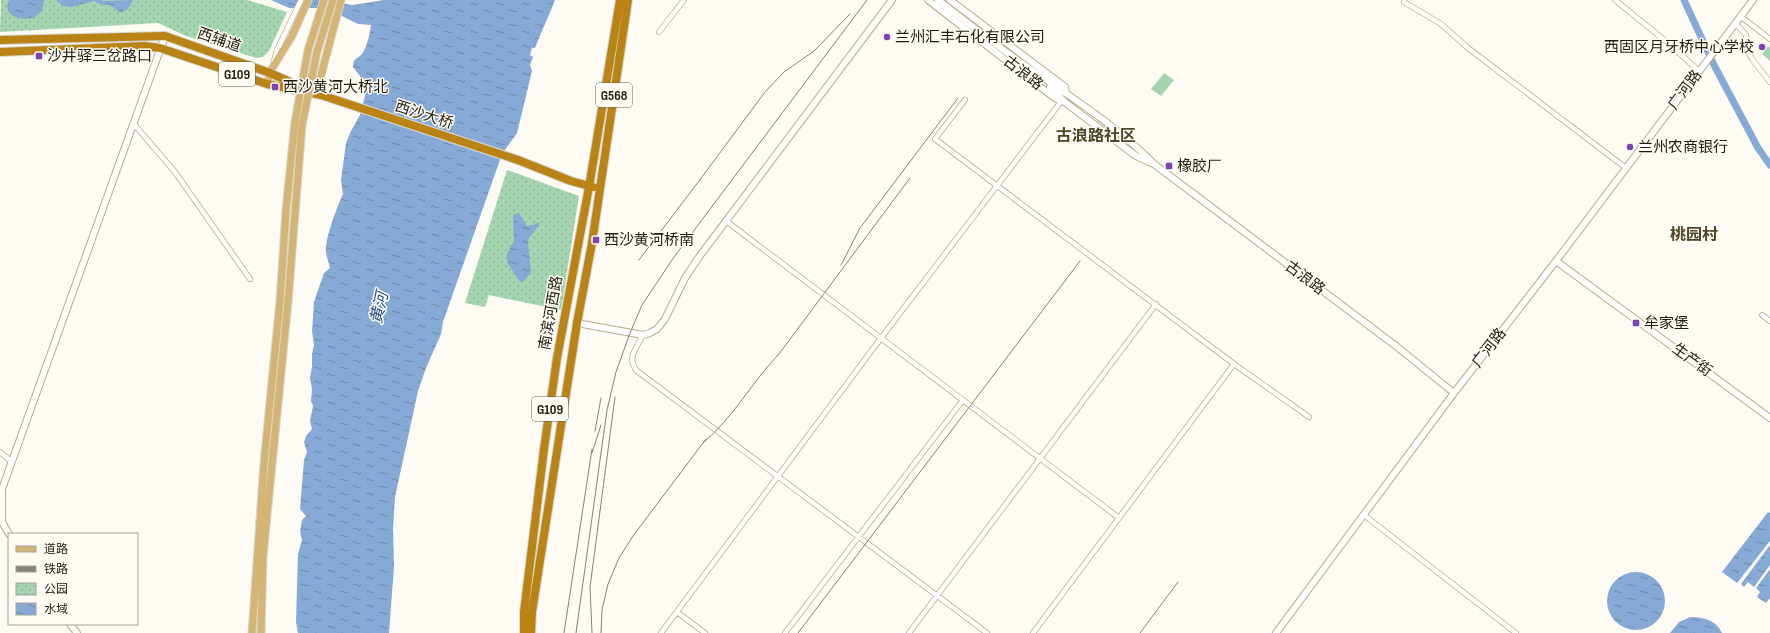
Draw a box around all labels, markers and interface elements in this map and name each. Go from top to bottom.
street label: 西辅道 [195,24,243,56]
place label: 兰州汇丰石化有限公司 [895,28,1045,47]
marker: 兰州汇丰石化有限公司 [882,32,892,42]
place label: 西固区月牙桥中心学校 [1604,38,1754,57]
marker: 西固区月牙桥中心学校 [1757,42,1767,52]
place label: 沙井驿三岔路口 [47,47,152,66]
marker: 沙井驿三岔路口 [34,51,44,61]
street label: 古浪路 [999,52,1047,94]
road number: G109 [219,62,255,86]
street label: 广河路 [1664,66,1706,114]
place label: 西沙黄河大桥北 [283,78,388,97]
marker: 西沙黄河大桥北 [270,82,280,92]
road number: G568 [596,83,632,107]
street label: 西沙大桥 [393,97,455,133]
district label: 古浪路社区 [1056,126,1136,146]
place label: 兰州农商银行 [1638,138,1728,157]
marker: 兰州农商银行 [1625,142,1635,152]
place label: 橡胶厂 [1177,157,1222,176]
marker: 橡胶厂 [1164,161,1174,171]
district label: 桃园村 [1670,225,1718,245]
place label: 西沙黄河桥南 [604,231,694,250]
marker: 西沙黄河桥南 [591,235,601,245]
street label: 古浪路 [1281,257,1329,299]
street label: 南滨河西路 [535,274,567,352]
water label: 黄河 [367,287,393,326]
place label: 牟家堡 [1644,314,1689,333]
marker: 牟家堡 [1631,318,1641,328]
street label: 广河路 [1468,324,1510,372]
street label: 生产街 [1668,339,1716,381]
road number: G109 [532,397,568,421]
legend [8,533,138,625]
text: 道路 [44,542,68,557]
text: 铁路 [44,562,68,577]
text: 公园 [44,582,68,597]
text: 水域 [44,602,68,617]

